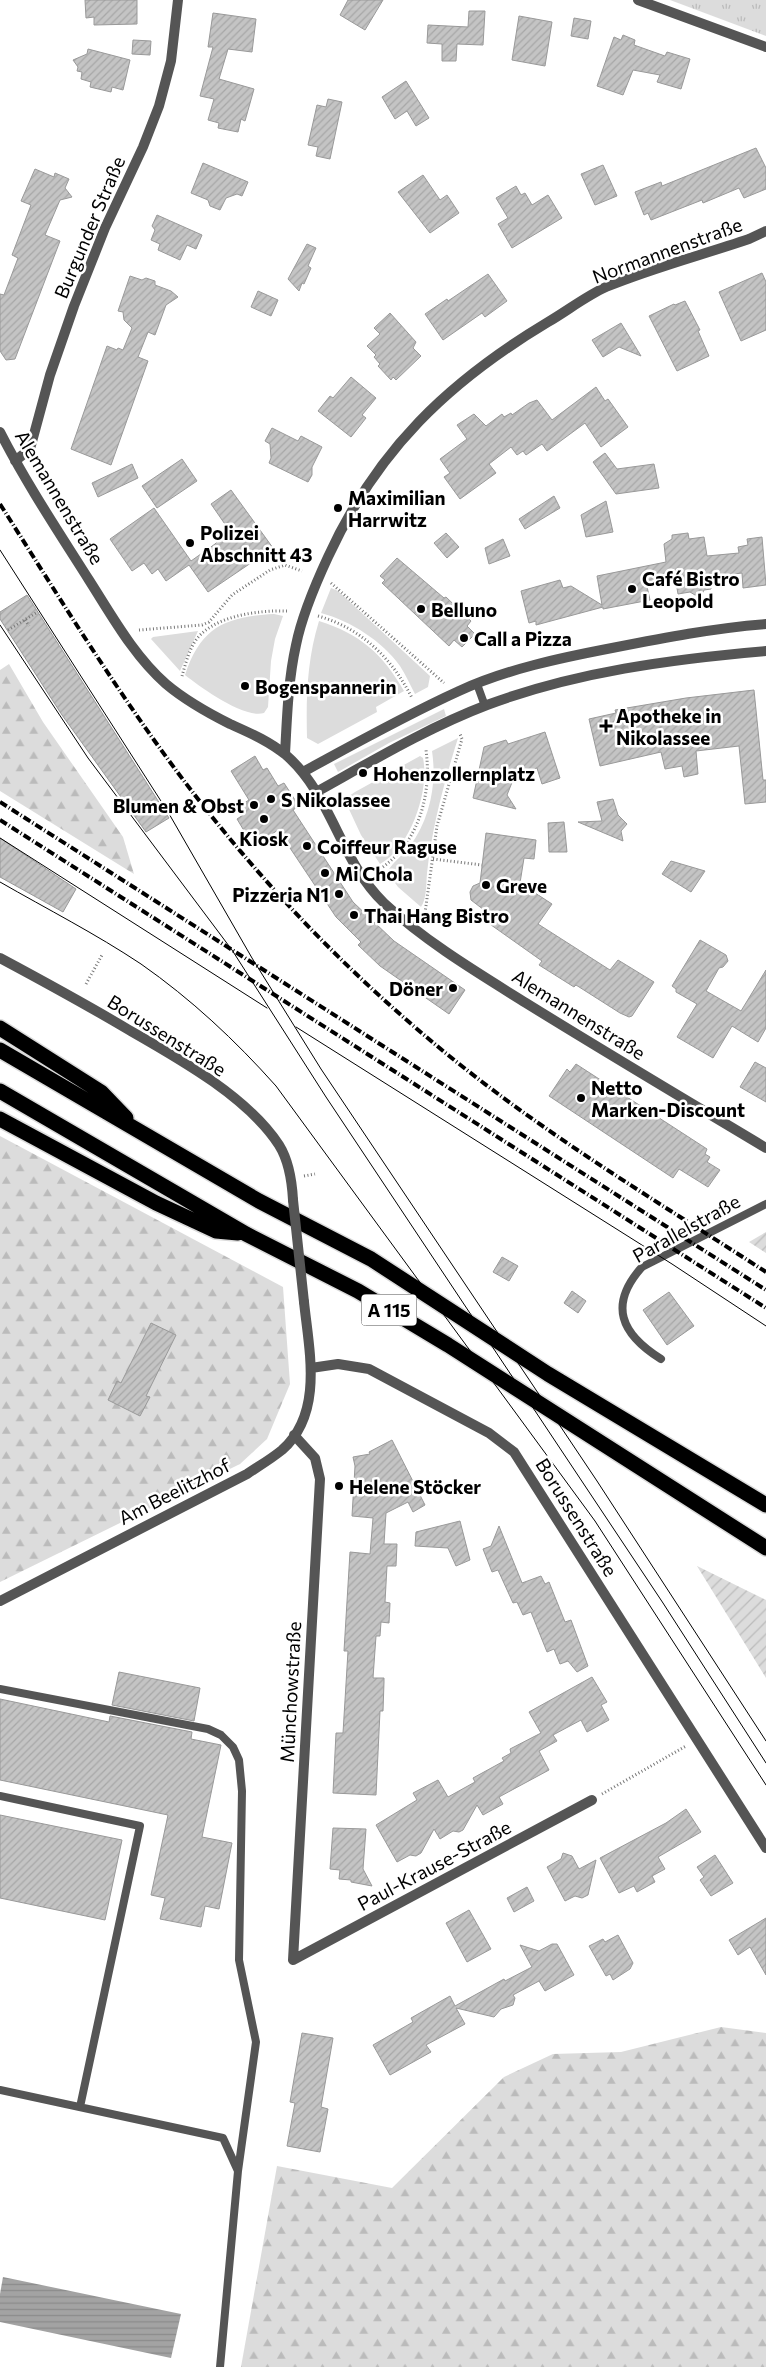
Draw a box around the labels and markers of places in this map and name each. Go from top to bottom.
place label: Maximilian Harrwitz [348,486,446,531]
marker: Maximilian Harrwitz [332,502,344,514]
place label: Polizei Abschnitt 43 [200,521,312,566]
marker: Polizei Abschnitt 43 [184,537,196,549]
place label: Café Bistro Leopold [642,567,740,612]
marker: Café Bistro Leopold [626,583,638,595]
place label: Belluno [431,598,497,621]
marker: Belluno [415,603,427,615]
place label: Call a Pizza [474,627,572,650]
marker: Call a Pizza [458,632,470,644]
place label: Bogenspannerin [255,675,396,698]
marker: Bogenspannerin [239,680,251,692]
place label: Apotheke in Nikolassee [616,704,722,749]
marker: Apotheke in Nikolassee [600,720,612,732]
place label: Hohenzollernplatz [373,762,535,785]
marker: Hohenzollernplatz [357,767,369,779]
place label: S Nikolassee [281,788,390,811]
marker: S Nikolassee [265,793,277,805]
place label: Blumen & Obst [113,794,244,817]
marker: Blumen & Obst [248,799,260,811]
marker: Kiosk [258,813,270,825]
place label: Kiosk [239,827,289,850]
place label: Coiffeur Raguse [317,835,457,858]
marker: Coiffeur Raguse [301,840,313,852]
place label: Mi Chola [335,862,413,885]
marker: Mi Chola [319,867,331,879]
place label: Greve [496,874,547,897]
marker: Greve [480,879,492,891]
place label: Pizzeria N1 [232,883,329,906]
marker: Pizzeria N1 [333,888,345,900]
place label: Thai Hang Bistro [364,904,509,927]
marker: Thai Hang Bistro [348,909,360,921]
place label: Döner [389,977,443,1000]
marker: Döner [447,982,459,994]
place label: Netto Marken-Discount [591,1076,745,1121]
marker: Netto Marken-Discount [575,1092,587,1104]
place label: Helene Stöcker [349,1475,481,1498]
marker: Helene Stöcker [333,1480,345,1492]

